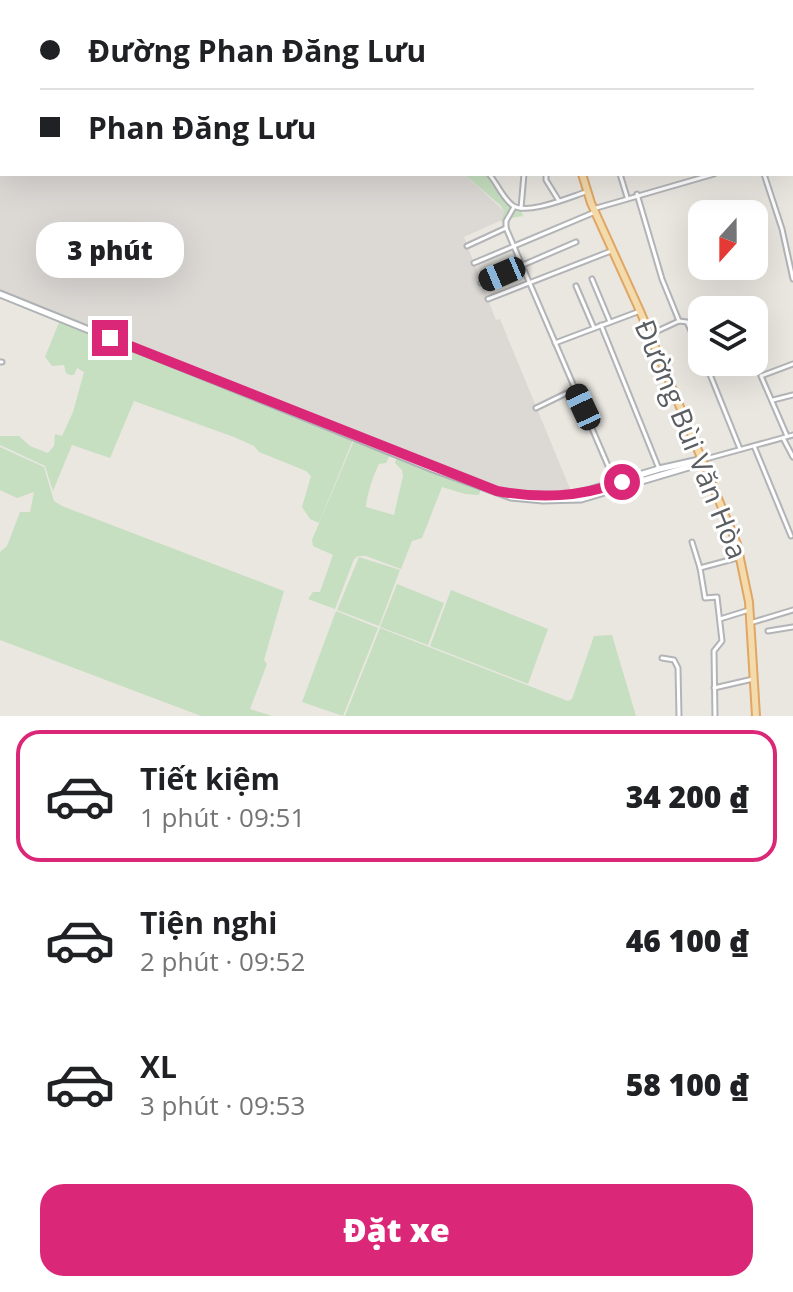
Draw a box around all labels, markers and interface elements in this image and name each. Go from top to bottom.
text: Đường Phan Đăng Lưu [88,30,426,71]
text: Phan Đăng Lưu [88,107,316,148]
north arrow [688,200,768,280]
map controls [688,200,768,376]
callout: 3 phút [36,222,184,278]
text: 3 phút [67,232,153,268]
car [475,254,529,294]
button: layers [688,296,768,376]
street label: Đường Bùi Văn Hòa [627,314,757,564]
route end [92,320,128,356]
car [562,380,604,434]
route start [604,464,640,500]
text: Tiết kiệm [140,758,280,799]
icon: car [44,760,116,832]
text: 34 200 ₫ [626,776,749,817]
text: 1 phút · 09:51 [140,799,305,835]
text: Tiện nghi [140,902,277,943]
icon: car [44,904,116,976]
text: 46 100 ₫ [626,920,749,961]
text: 2 phút · 09:52 [140,943,305,979]
text: XL [140,1046,177,1087]
icon: car [44,1048,116,1120]
text: 58 100 ₫ [626,1064,749,1105]
text: 3 phút · 09:53 [140,1087,305,1123]
button: Đặt xe [40,1184,753,1276]

